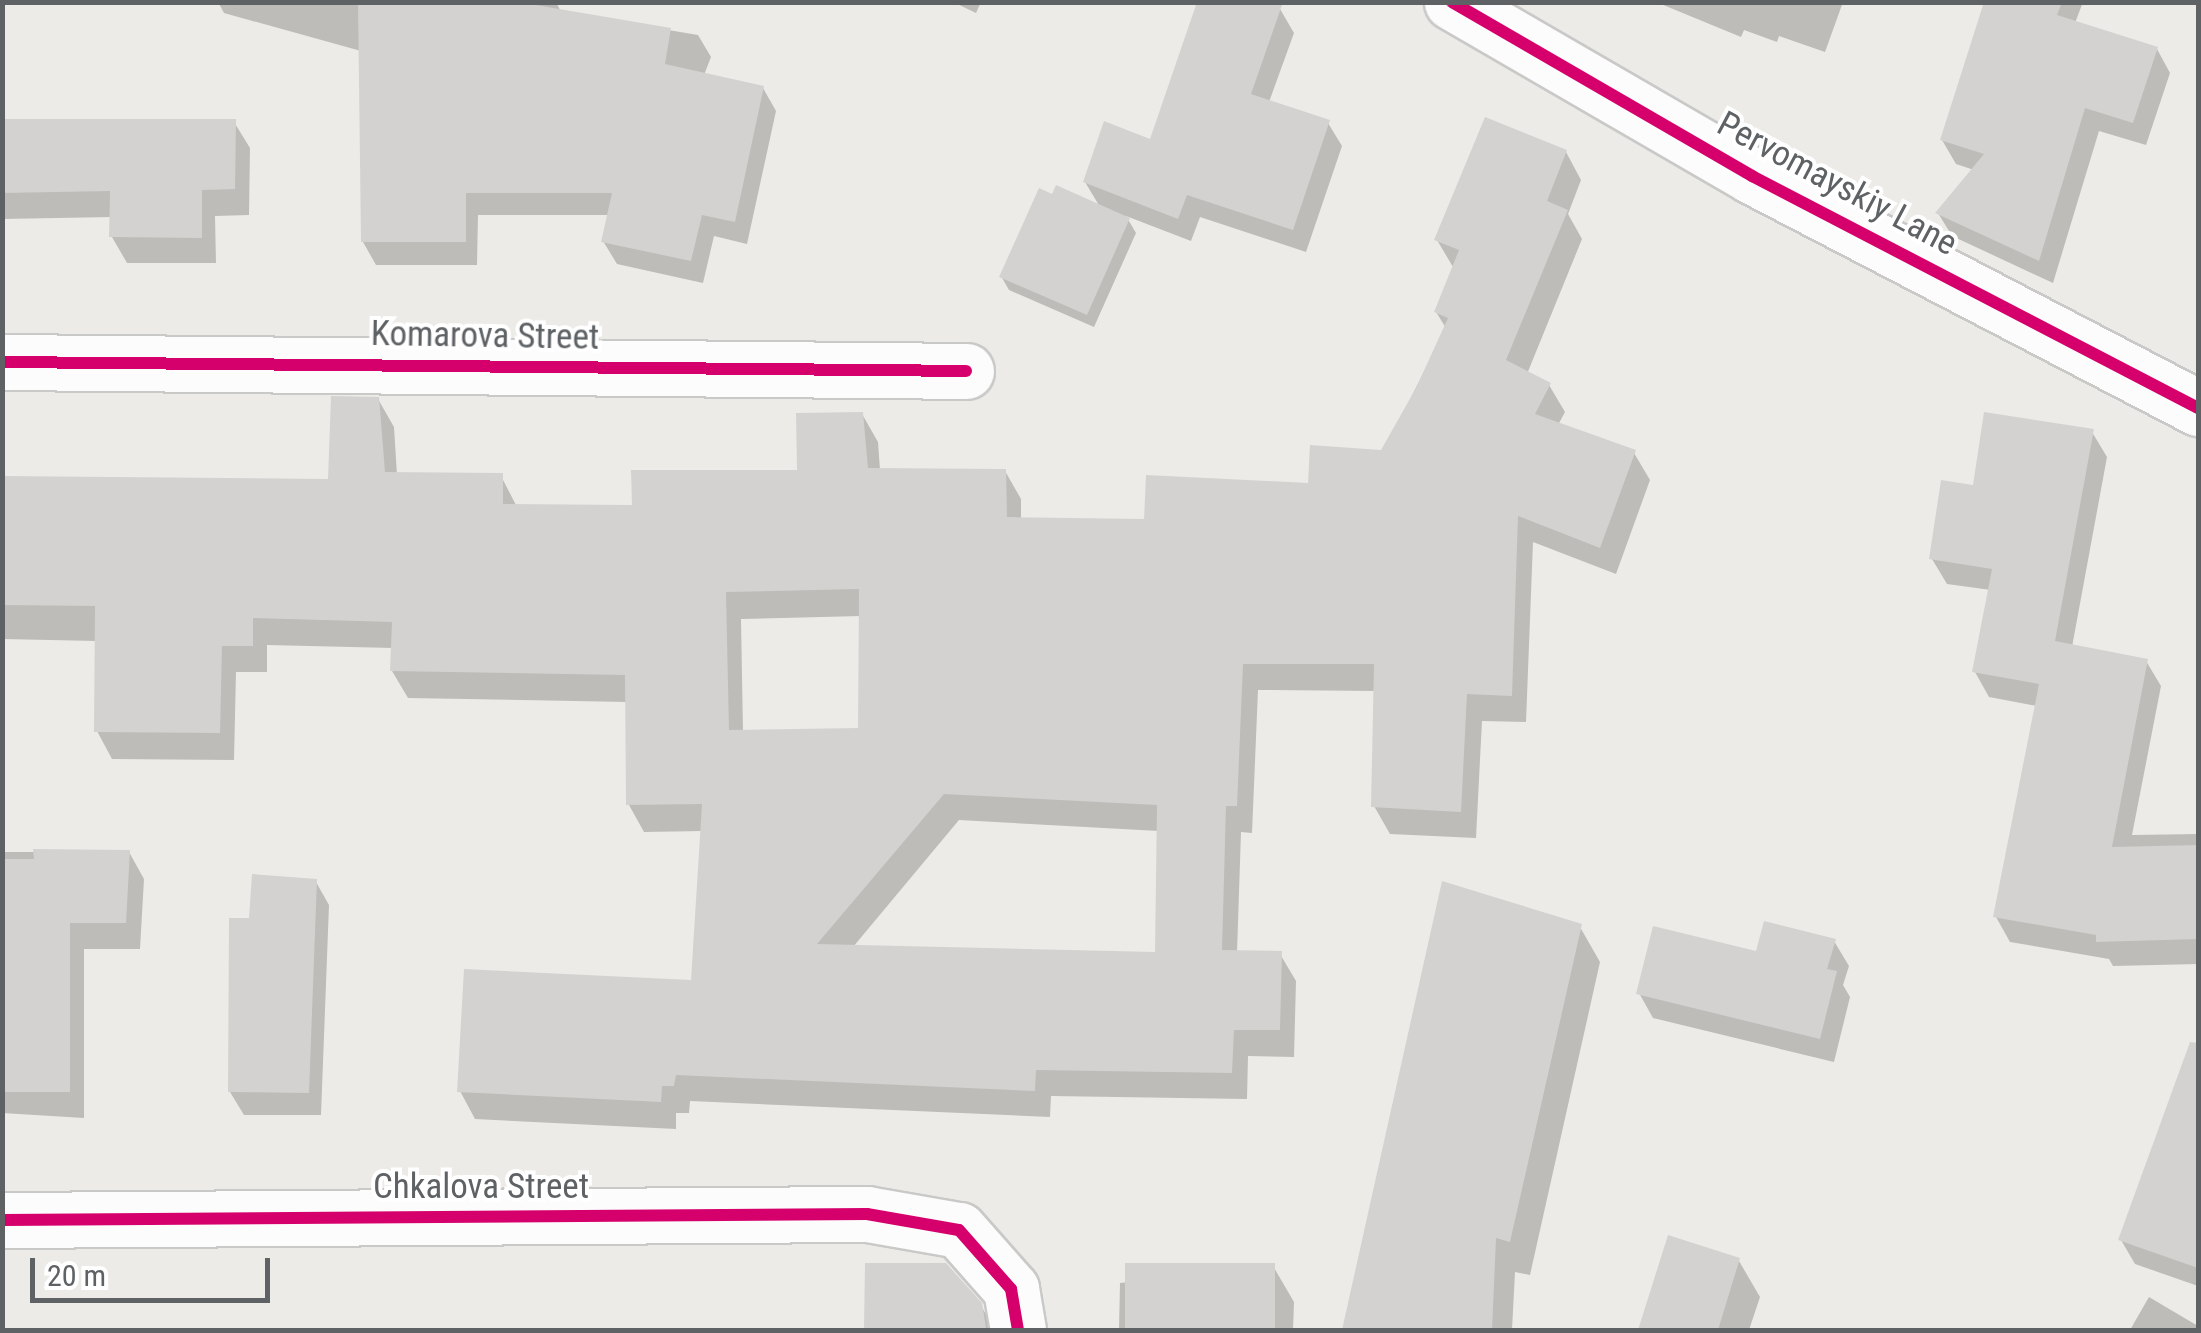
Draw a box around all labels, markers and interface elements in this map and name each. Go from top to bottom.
street label: Pervomayskiy Lane [1710,103,1964,265]
street label: Komarova Street [370,313,600,359]
street label: Chkalova Street [373,1166,589,1208]
scale bar [35,1238,275,1300]
text: 20 m [47,1258,106,1293]

